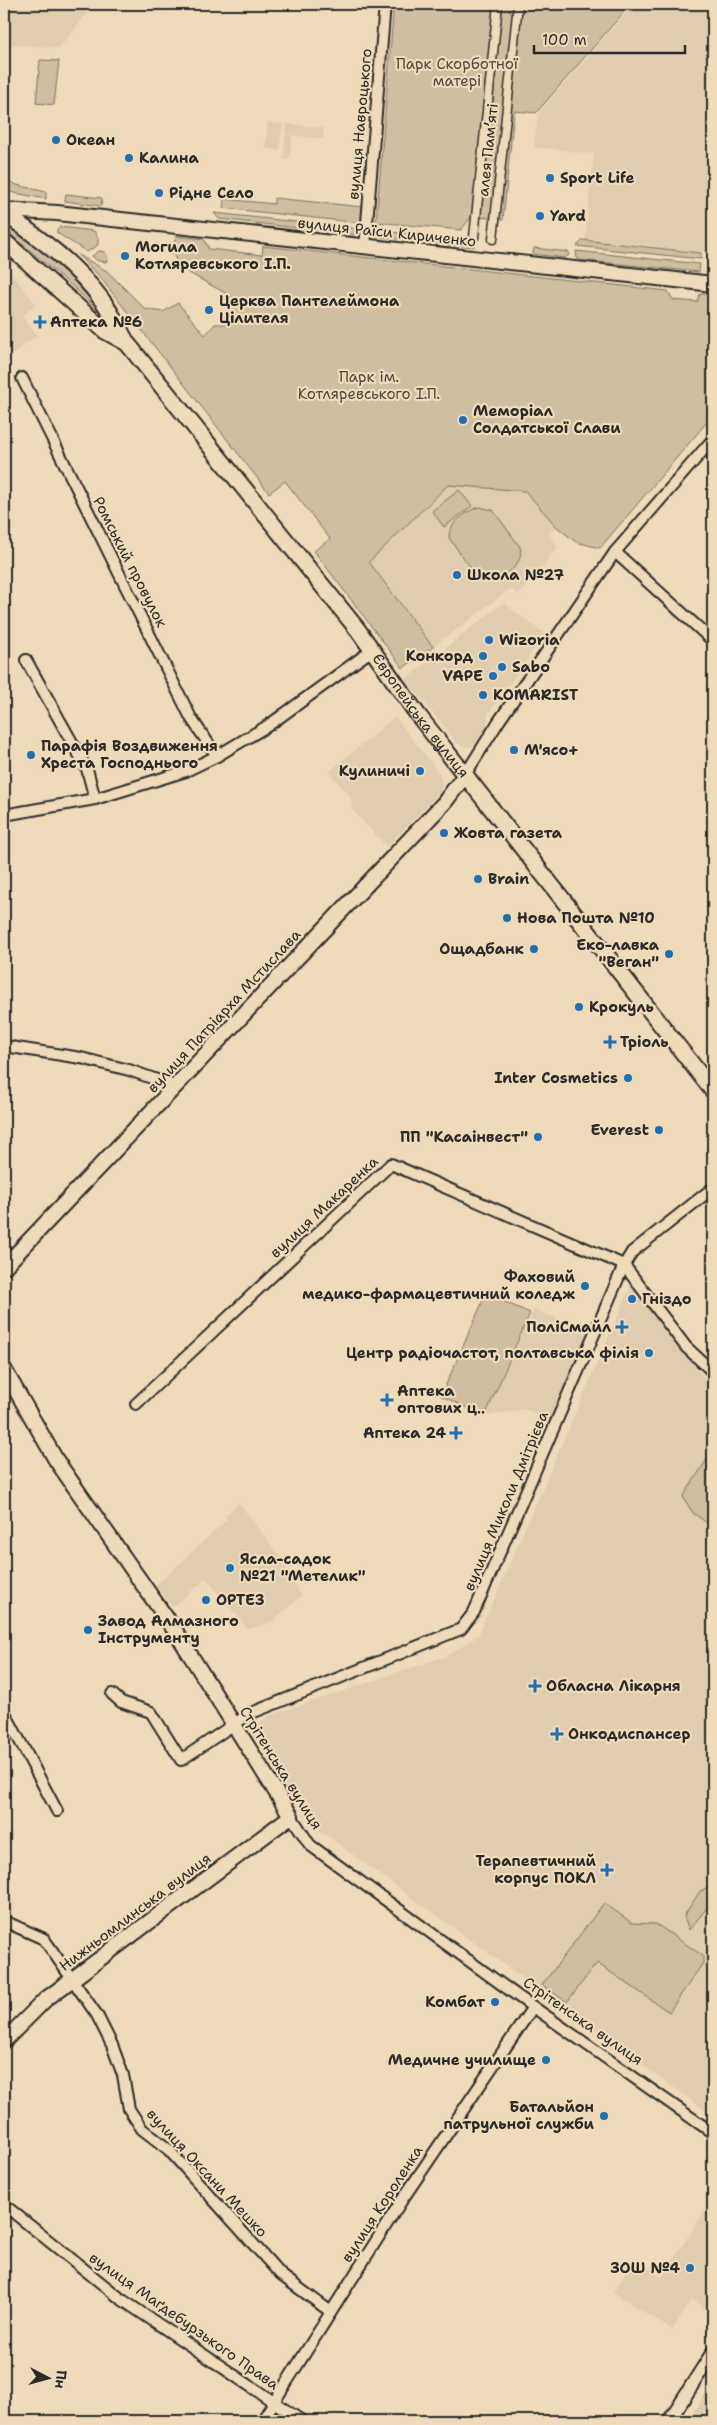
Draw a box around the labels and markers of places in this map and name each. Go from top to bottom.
place label: Океан [66,130,115,150]
marker: Океан [50,134,62,146]
place label: Калина [139,148,200,168]
marker: Калина [123,152,135,164]
place label: Sport Life [560,168,635,188]
marker: Sport Life [544,172,556,184]
place label: Рідне Село [169,183,254,203]
marker: Рідне Село [153,187,165,199]
place label: Yard [550,206,586,226]
marker: Yard [534,210,546,222]
place label: Могила Котляревського І.П. [135,237,291,274]
marker: Могила Котляревського І.П. [119,250,131,262]
place label: Церква Пантелеймона Цілителя [219,291,400,328]
marker: Церква Пантелеймона Цілителя [203,304,215,316]
place label: Аптека №6 [50,312,142,332]
marker: Аптека №6 [34,316,46,328]
place label: Меморіал Солдатської Слави [473,401,621,438]
marker: Меморіал Солдатської Слави [457,414,469,426]
place label: Школа №27 [467,565,565,585]
marker: Школа №27 [451,569,463,581]
place label: Wizoria [499,630,560,650]
marker: Wizoria [483,634,495,646]
place label: Конкорд [406,646,474,666]
marker: Конкорд [477,650,489,662]
place label: Sabo [512,657,550,677]
marker: Sabo [496,661,508,673]
place label: VAPE [442,666,483,686]
marker: VAPE [487,670,499,682]
place label: KOMARIST [493,685,579,705]
marker: KOMARIST [477,689,489,701]
place label: Парафія Воздвиження Хреста Господнього [41,736,218,773]
place label: М'ясо+ [524,740,579,760]
marker: М'ясо+ [508,744,520,756]
marker: Парафія Воздвиження Хреста Господнього [25,749,37,761]
place label: Кулиничі [339,761,410,781]
marker: Кулиничі [414,765,426,777]
place label: Жовта газета [454,823,563,843]
marker: Жовта газета [438,827,450,839]
place label: Brain [488,869,529,889]
marker: Brain [472,873,484,885]
place label: Нова Пошта №10 [517,908,655,928]
marker: Нова Пошта №10 [501,912,513,924]
place label: Еко-лавка "Веган" [576,935,660,972]
place label: Ощадбанк [439,939,525,959]
marker: Ощадбанк [528,943,540,955]
marker: Еко-лавка "Веган" [663,948,675,960]
place label: Крокуль [589,997,654,1017]
marker: Крокуль [573,1001,585,1013]
place label: Тріоль [620,1032,669,1052]
marker: Тріоль [604,1036,616,1048]
place label: Inter Cosmetics [494,1068,618,1088]
marker: Inter Cosmetics [622,1072,634,1084]
place label: Everest [590,1120,649,1140]
marker: Everest [653,1124,665,1136]
place label: ПП "Касаінвест" [400,1127,528,1147]
marker: ПП "Касаінвест" [532,1131,544,1143]
place label: Фаховий медико-фармацевтичний коледж [302,1267,576,1304]
marker: Фаховий медико-фармацевтичний коледж [579,1280,591,1292]
place label: Гніздо [642,1289,692,1309]
marker: Гніздо [626,1293,638,1305]
place label: ПоліСмайл [526,1317,611,1337]
marker: ПоліСмайл [615,1320,629,1334]
place label: Центр радіочастот, полтавська філія [346,1343,639,1363]
marker: Центр радіочастот, полтавська філія [643,1347,655,1359]
place label: Аптека оптових ц‥ [397,1381,485,1418]
marker: Аптека оптових ц‥ [381,1394,393,1406]
place label: Аптека 24 [363,1423,446,1443]
marker: Аптека 24 [450,1427,462,1439]
place label: Ясла-садок №21 "Метелик" [240,1549,366,1586]
marker: Ясла-садок №21 "Метелик" [224,1562,236,1574]
place label: ОРТЕЗ [216,1590,264,1610]
marker: ОРТЕЗ [200,1594,212,1606]
place label: Завод Алмазного Інструменту [98,1611,239,1648]
marker: Завод Алмазного Інструменту [82,1624,94,1636]
place label: Обласна Лікарня [546,1676,681,1696]
marker: Обласна Лікарня [528,1679,542,1693]
place label: Онкодиспансер [568,1724,691,1744]
marker: Онкодиспансер [550,1727,564,1741]
place label: Терапевтичний корпус ПОКЛ [475,1851,597,1888]
marker: Терапевтичний корпус ПОКЛ [600,1863,614,1877]
place label: Комбат [425,1992,485,2012]
marker: Комбат [489,1996,501,2008]
place label: Медичне училище [388,2050,536,2070]
marker: Медичне училище [540,2054,552,2066]
place label: Батальйон патрульної служби [443,2097,595,2134]
marker: Батальйон патрульної служби [598,2110,610,2122]
place label: ЗОШ №4 [610,2258,680,2278]
marker: ЗОШ №4 [684,2262,696,2274]

